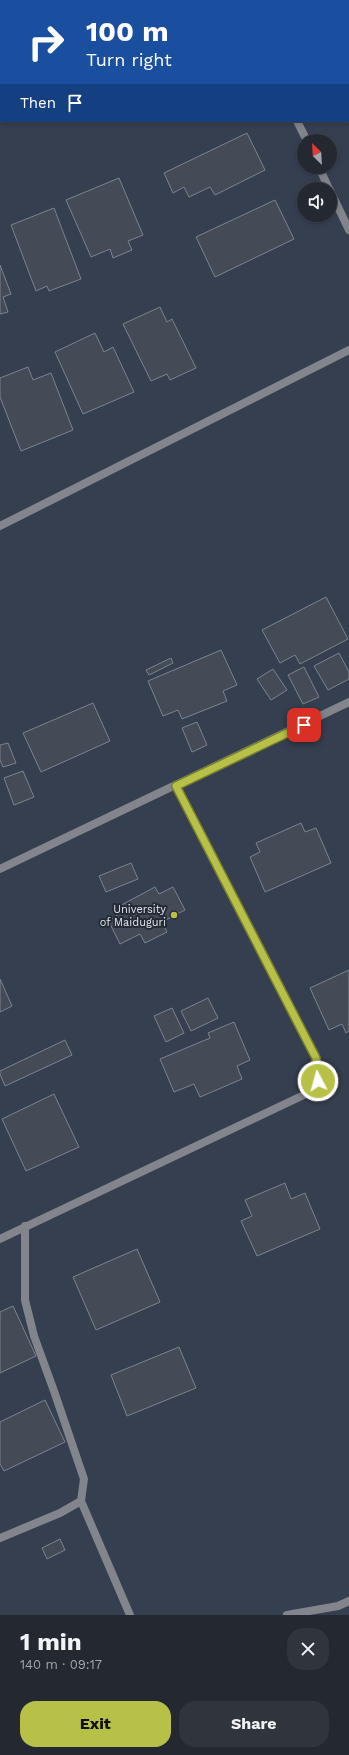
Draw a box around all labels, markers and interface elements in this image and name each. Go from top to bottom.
text: 100 m [86,15,169,48]
icon: right [20,16,72,68]
text: Turn right [86,49,172,70]
icon: arrive [64,92,86,114]
text: Then [20,94,56,112]
north arrow [297,134,337,174]
map controls [297,134,337,222]
button: sound [297,182,337,222]
pin [287,708,321,742]
icon: arrive [293,714,315,736]
place label: University of Maiduguri [100,903,166,929]
marker: University of Maiduguri [169,910,179,920]
position arrow [297,1060,339,1102]
text: 1 min [20,1628,82,1656]
button: close [287,1628,329,1670]
text: 140 m · 09:17 [20,1657,102,1672]
button: Exit [20,1701,171,1747]
button: Share [179,1701,329,1747]

